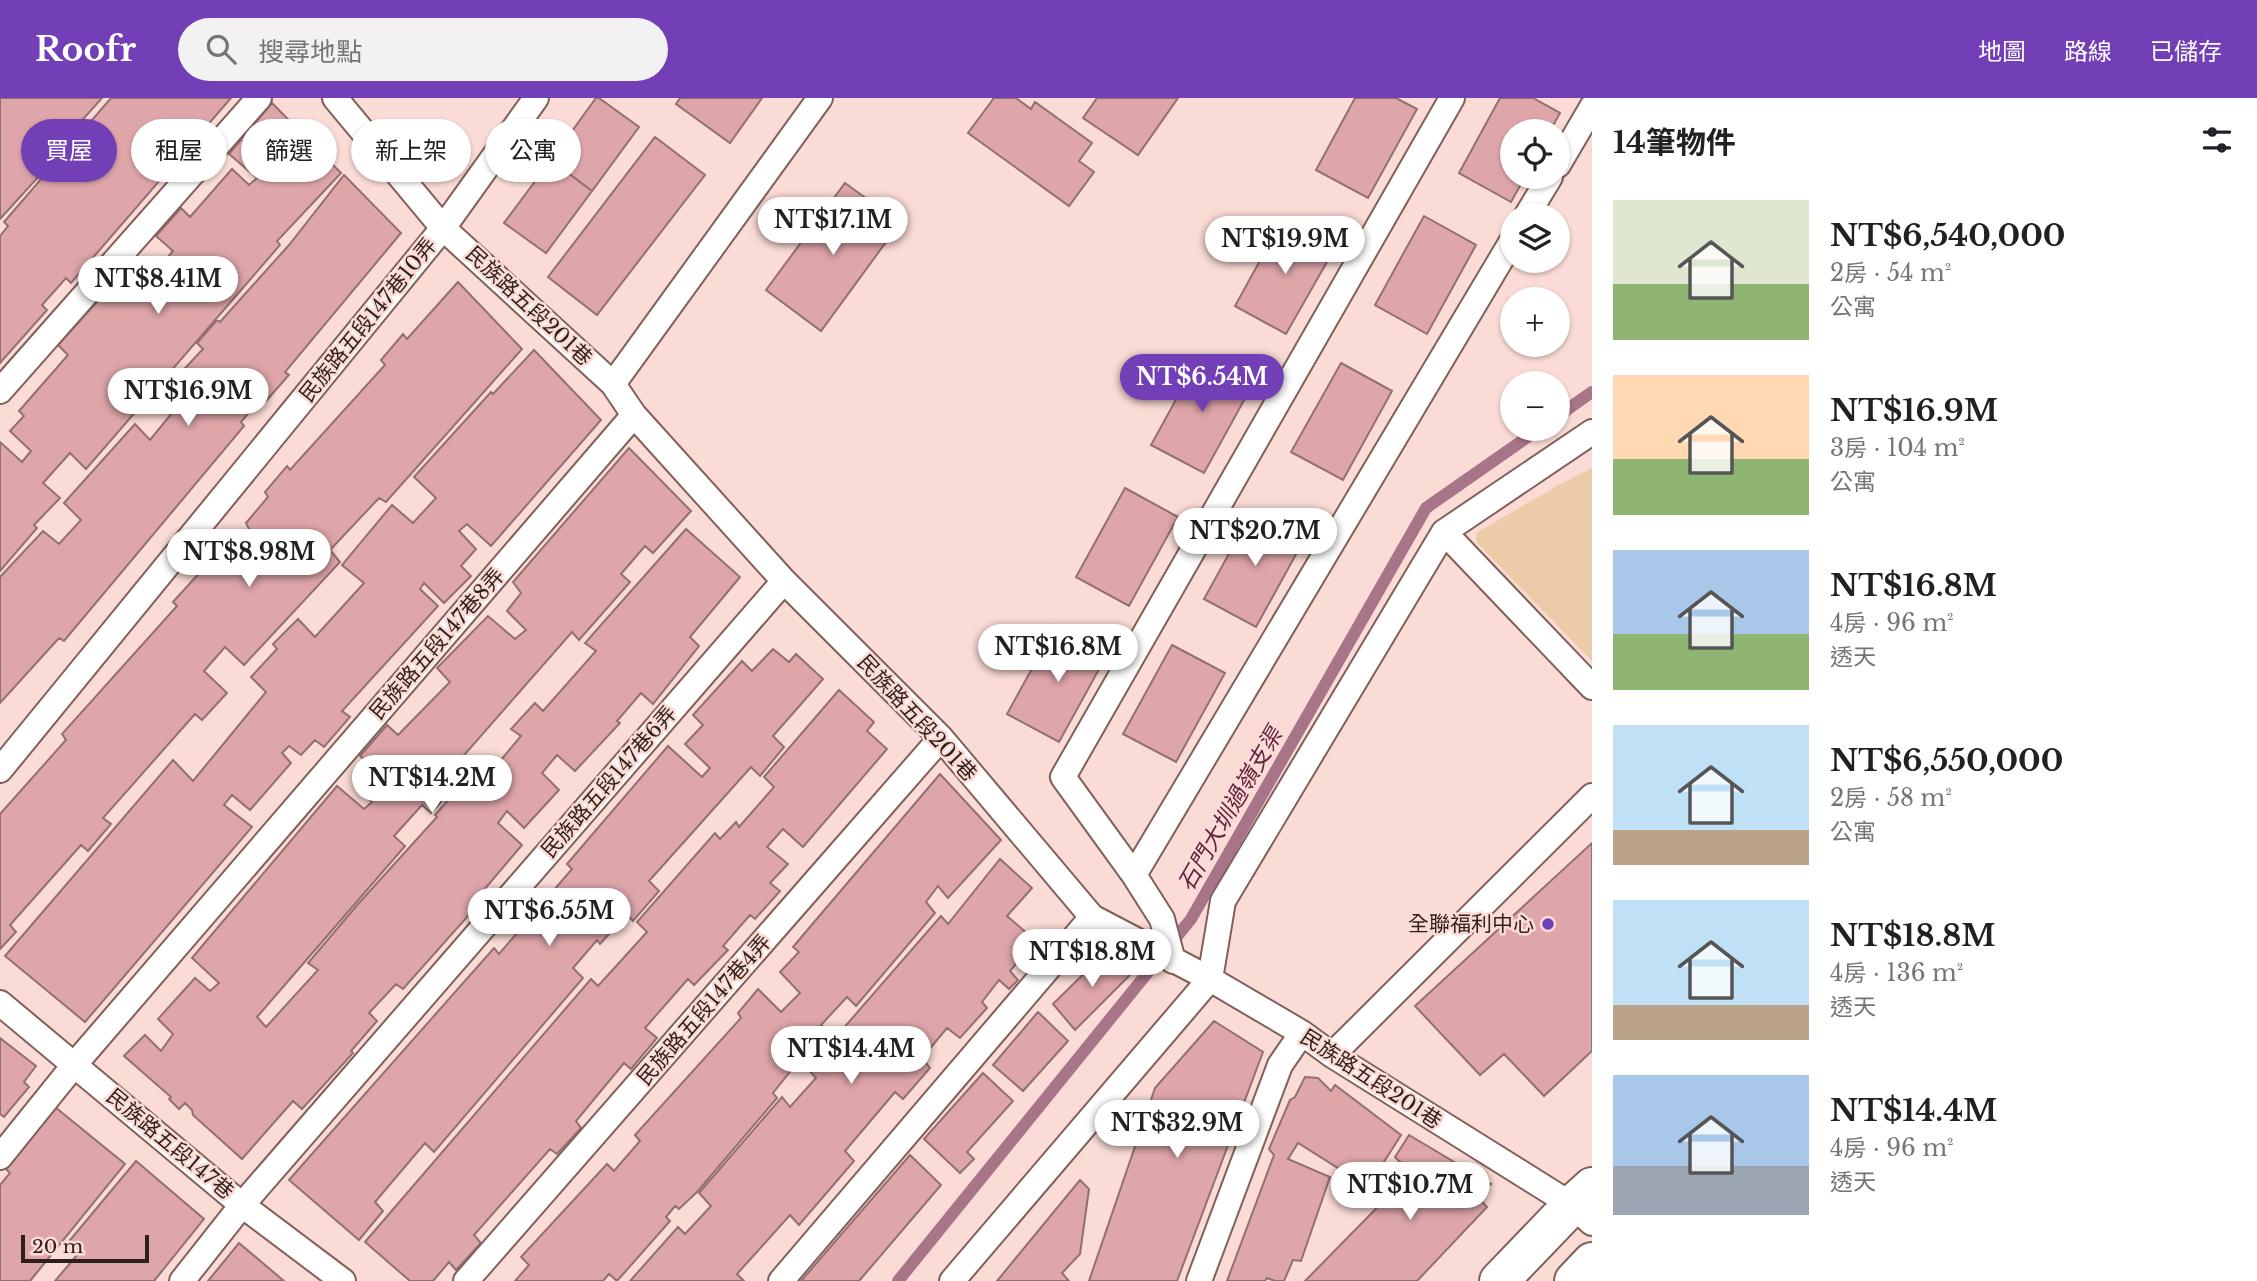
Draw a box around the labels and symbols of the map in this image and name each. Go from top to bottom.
pin: NT$17.1M [761,198,905,257]
pin: NT$19.9M [1213,216,1357,276]
street label: 民族路五段147巷10弄 [294,233,442,407]
street label: 民族路五段201巷 [460,241,598,371]
pin: NT$8.41M [86,256,230,316]
pin: NT$6.54M [1130,354,1274,414]
pin: NT$16.9M [116,368,260,428]
pin: NT$20.7M [1183,508,1327,568]
pin: NT$8.98M [177,530,321,589]
street label: 民族路五段147巷8弄 [364,563,510,725]
pin: NT$16.8M [986,624,1130,684]
street label: 民族路五段201巷 [852,649,982,787]
street label: 民族路五段147巷6弄 [536,701,682,863]
water label: 石門大圳過嶺支渠 [1172,720,1290,896]
pin: NT$14.2M [360,756,504,815]
pin: NT$6.55M [477,888,621,948]
place label: 全聯福利中心 [1408,911,1534,937]
marker: 全聯福利中心 [1540,916,1556,932]
street label: 民族路五段147巷4弄 [631,929,777,1091]
pin: NT$18.8M [1020,930,1164,989]
street label: 民族路五段201巷 [1295,1024,1447,1134]
pin: NT$14.4M [779,1026,923,1086]
street label: 民族路五段147巷 [101,1083,239,1205]
pin: NT$32.9M [1105,1100,1249,1160]
pin: NT$10.7M [1338,1162,1482,1222]
scale bar [21,1232,149,1264]

